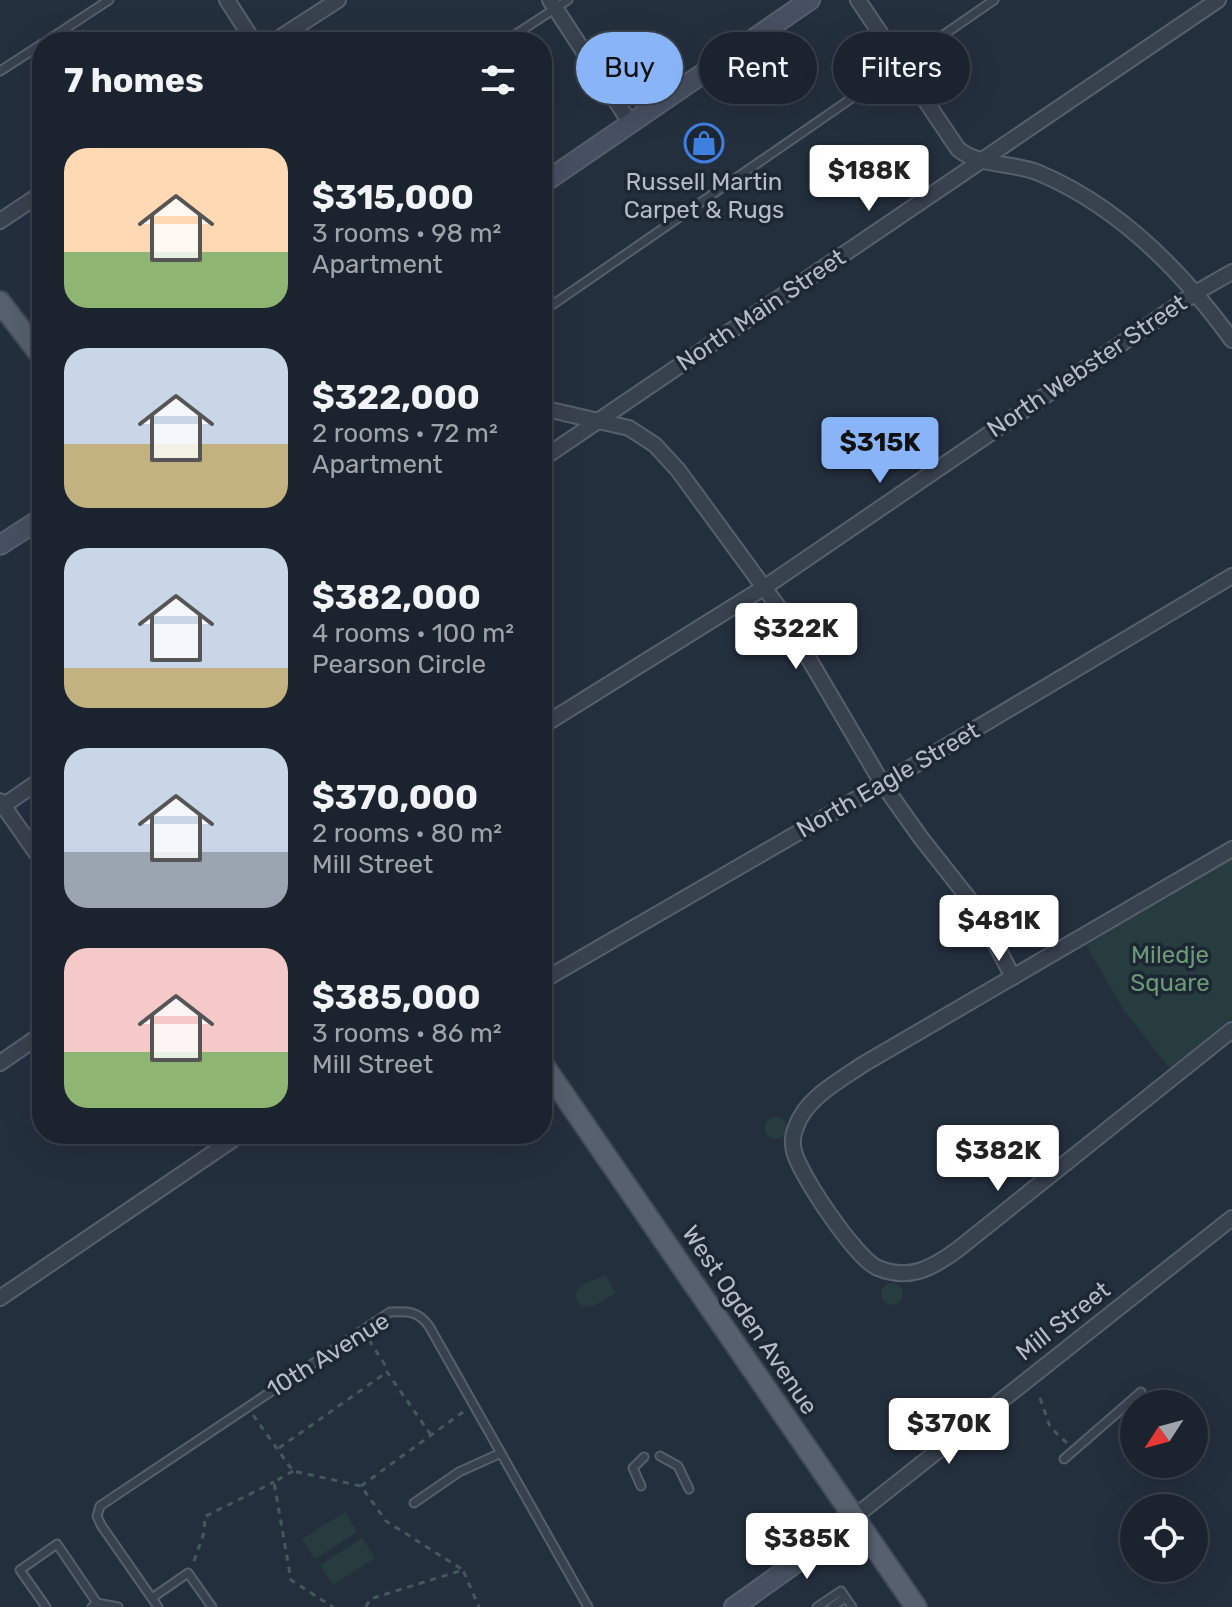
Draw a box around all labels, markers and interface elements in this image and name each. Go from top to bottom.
chip: Buy [576,32,683,104]
chip: Rent [699,32,817,104]
chip: Filters [833,32,970,104]
icon: filters [476,58,520,102]
text: 7 homes [64,60,204,101]
shop icon: Russell Martin Carpet & Rugs [683,122,725,164]
pin: $188K [813,145,925,213]
text: $188K [828,155,910,186]
place label: Russell Martin Carpet & Rugs [624,168,784,224]
text: $315,000 [312,177,474,218]
icon: home [128,180,224,276]
text: 3 rooms · 98 m² [312,218,501,249]
street label: North Main Street [671,243,851,377]
text: Apartment [312,249,443,280]
street label: North Webster Street [982,289,1192,443]
text: $322,000 [312,377,480,418]
icon: home [128,380,224,476]
pin: $315K [824,417,936,485]
text: 2 rooms · 72 m² [312,418,498,449]
text: $315K [839,427,921,458]
text: Apartment [312,449,443,480]
text: $382,000 [312,577,481,618]
icon: home [128,580,224,676]
pin: $322K [740,603,852,671]
text: $322K [753,613,839,644]
text: 4 rooms · 100 m² [312,618,514,649]
text: Pearson Circle [312,649,486,680]
street label: North Eagle Street [792,716,984,844]
text: $370,000 [312,777,478,818]
icon: home [128,780,224,876]
text: 2 rooms · 80 m² [312,818,502,849]
text: Mill Street [312,849,433,880]
pin: $481K [943,895,1055,963]
text: $481K [958,905,1040,936]
park label: Miledje Square [1130,941,1210,997]
text: $385,000 [312,977,481,1018]
icon: home [128,980,224,1076]
text: 3 rooms · 86 m² [312,1018,502,1049]
text: Mill Street [312,1049,433,1080]
pin: $382K [942,1125,1054,1193]
text: $382K [955,1135,1041,1166]
street label: West Ogden Avenue [676,1220,824,1420]
street label: Mill Street [1010,1276,1116,1366]
street label: 10th Avenue [262,1306,394,1404]
north arrow [1120,1390,1208,1478]
map controls [1120,1390,1208,1582]
pin: $370K [893,1398,1005,1466]
text: $370K [907,1408,991,1439]
button: locate [1120,1494,1208,1582]
pin: $385K [751,1513,863,1581]
text: $385K [764,1523,850,1554]

